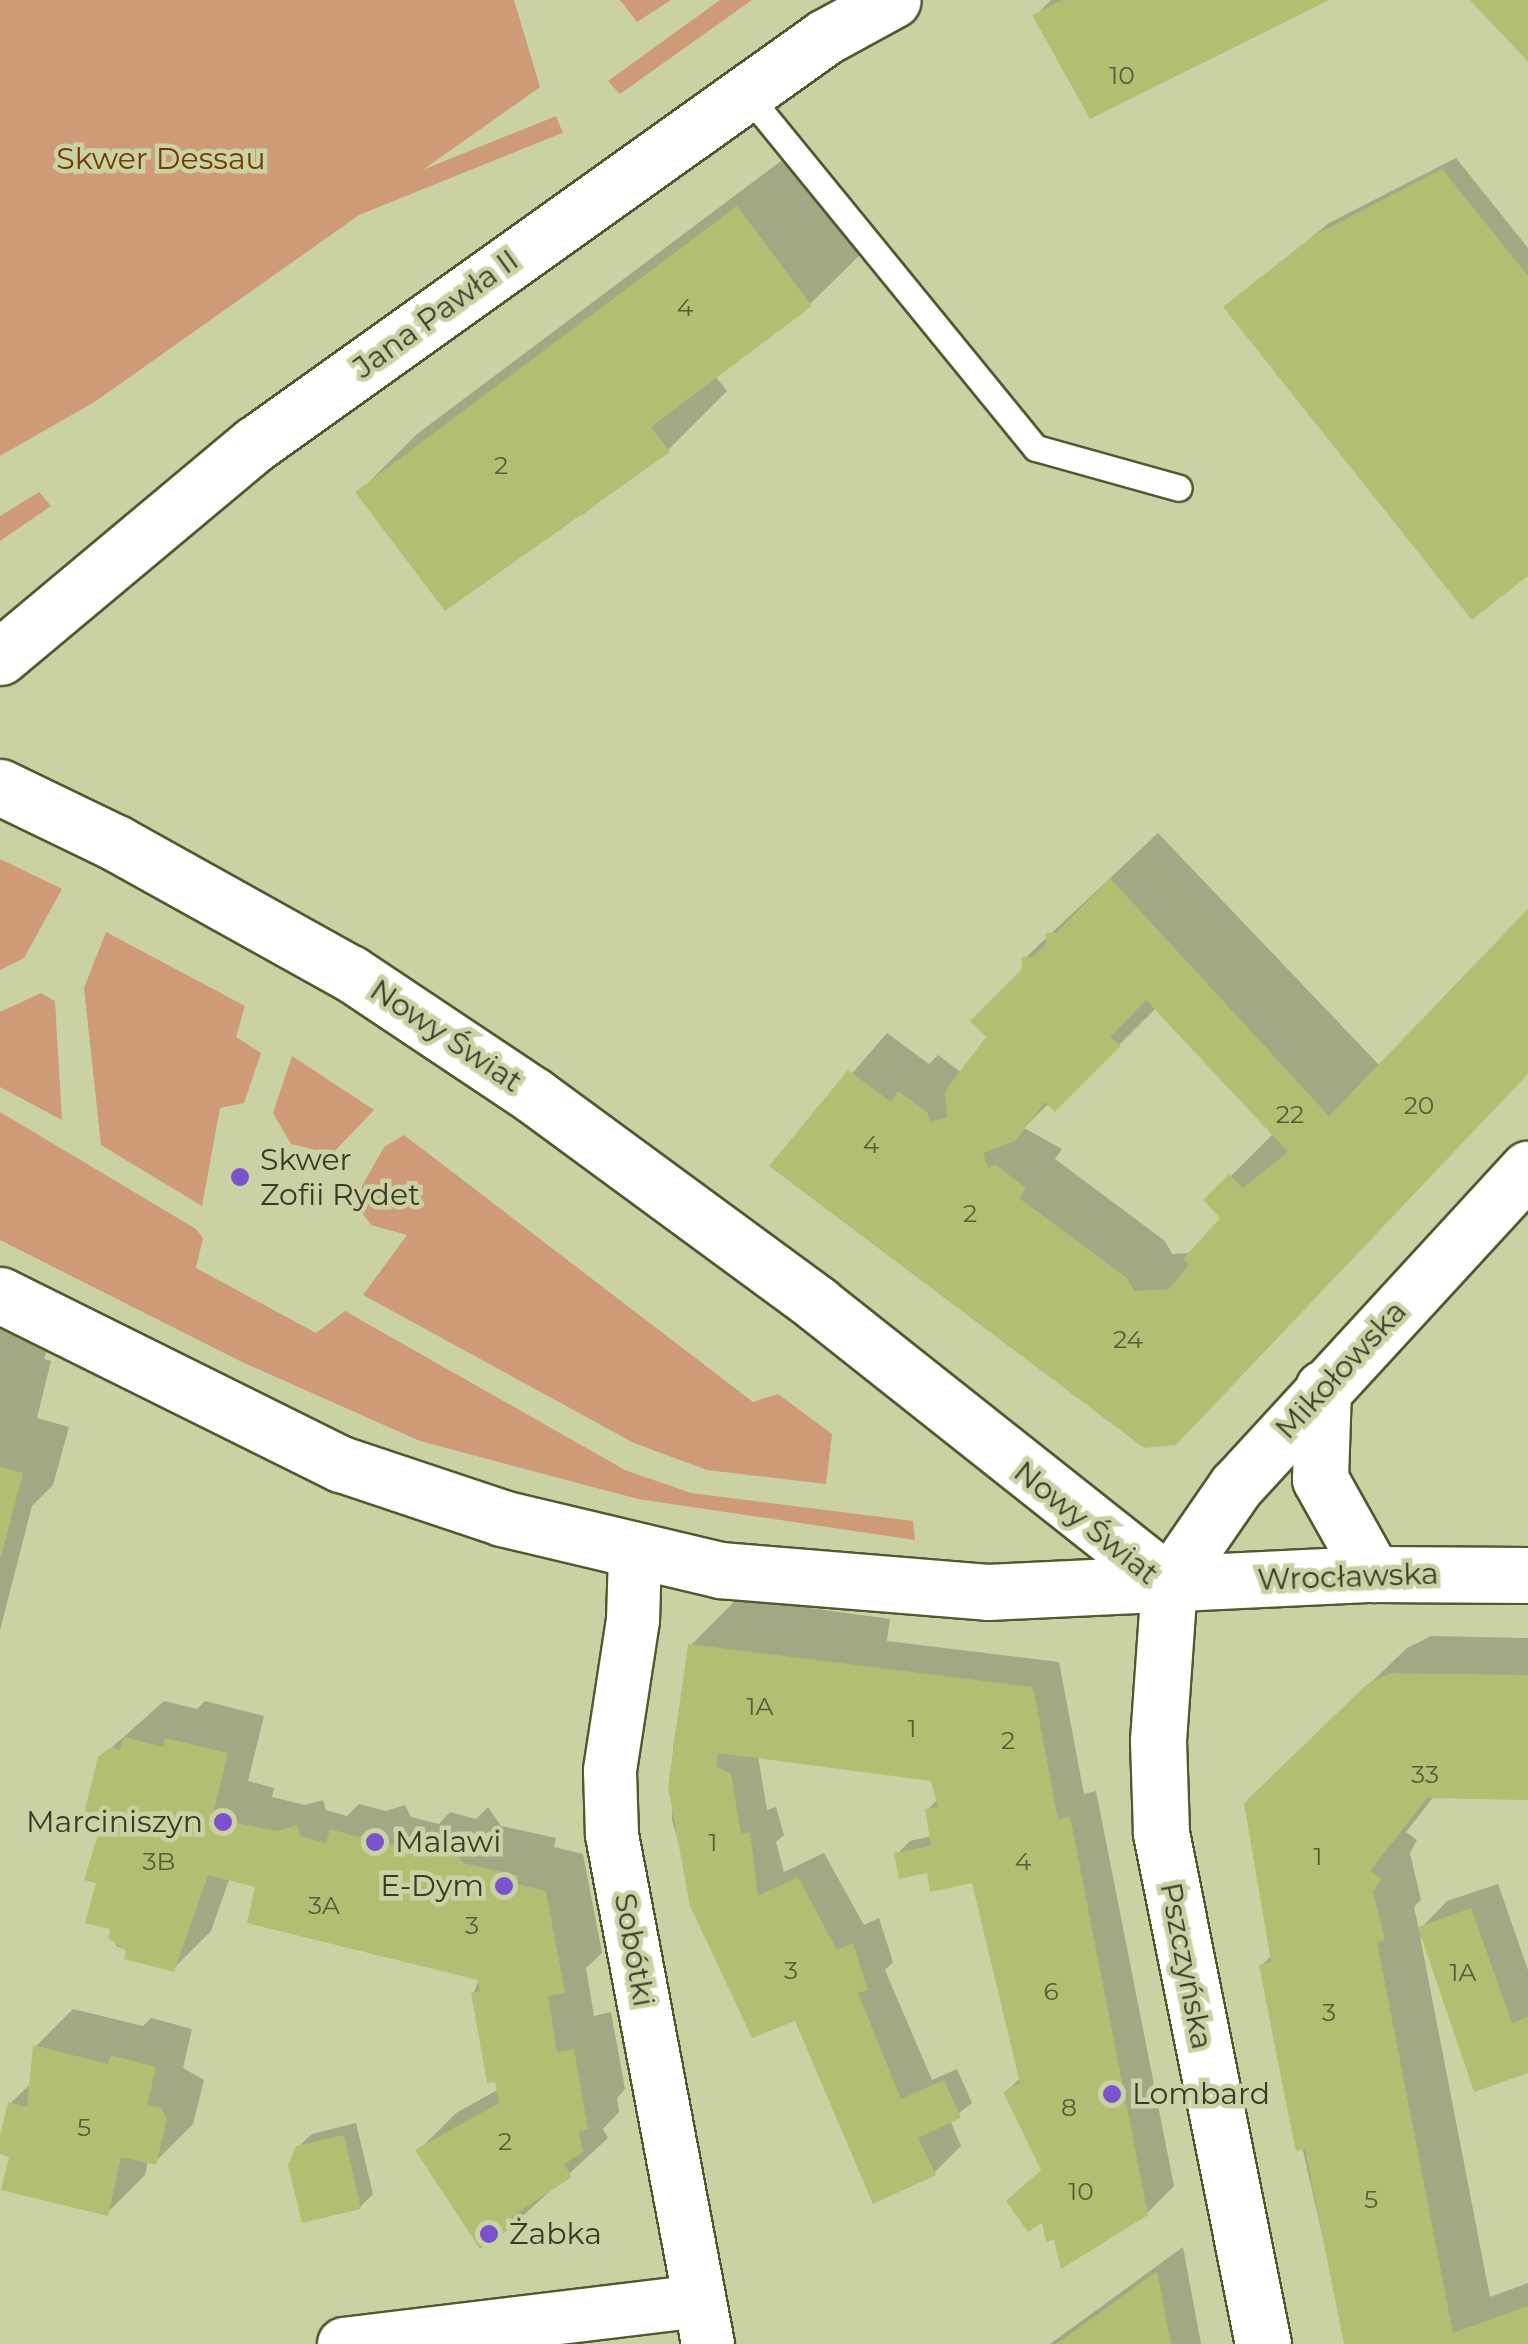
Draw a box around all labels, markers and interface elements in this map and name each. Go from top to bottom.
house number: 10 [1109,60,1135,90]
park label: Skwer Dessau [56,141,266,177]
street label: Jana Pawła II [346,242,526,386]
house number: 4 [677,292,693,322]
house number: 2 [494,450,508,480]
street label: Nowy Świat [363,972,529,1100]
house number: 20 [1404,1090,1434,1120]
house number: 22 [1276,1099,1304,1129]
house number: 4 [863,1129,879,1159]
place label: Skwer Zofii Rydet [260,1142,420,1212]
marker: Skwer Zofii Rydet [229,1166,251,1188]
house number: 2 [963,1198,977,1228]
street label: Mikołowska [1268,1293,1414,1447]
house number: 24 [1113,1324,1143,1354]
street label: Nowy Świat [1006,1454,1166,1592]
street label: Wrocławska [1257,1556,1439,1598]
house number: 1A [747,1691,773,1721]
house number: 1 [907,1713,917,1743]
house number: 2 [1001,1725,1015,1755]
house number: 33 [1411,1759,1439,1789]
place label: Marciniszyn [26,1804,203,1840]
marker: Marciniszyn [212,1811,234,1833]
place label: Malawi [395,1824,501,1860]
house number: 1 [708,1827,718,1857]
marker: Malawi [364,1831,386,1853]
house number: 1 [1313,1841,1323,1871]
house number: 3B [143,1846,175,1876]
house number: 4 [1015,1846,1031,1876]
place label: E-Dym [380,1868,484,1904]
marker: E-Dym [493,1875,515,1897]
street label: Pszczyńska [1152,1880,1220,2052]
house number: 3A [308,1890,340,1920]
street label: Sobótki [606,1890,662,2010]
house number: 3 [465,1910,479,1940]
house number: 3 [784,1955,798,1985]
house number: 1A [1450,1957,1476,1987]
house number: 6 [1043,1976,1059,2006]
house number: 3 [1322,1997,1336,2027]
place label: Lombard [1132,2076,1270,2112]
marker: Lombard [1101,2083,1123,2105]
house number: 8 [1061,2092,1077,2122]
house number: 5 [77,2112,91,2142]
house number: 2 [498,2126,512,2156]
house number: 10 [1068,2176,1094,2206]
house number: 5 [1364,2184,1378,2214]
place label: Żabka [509,2216,602,2252]
marker: Żabka [478,2223,500,2245]

